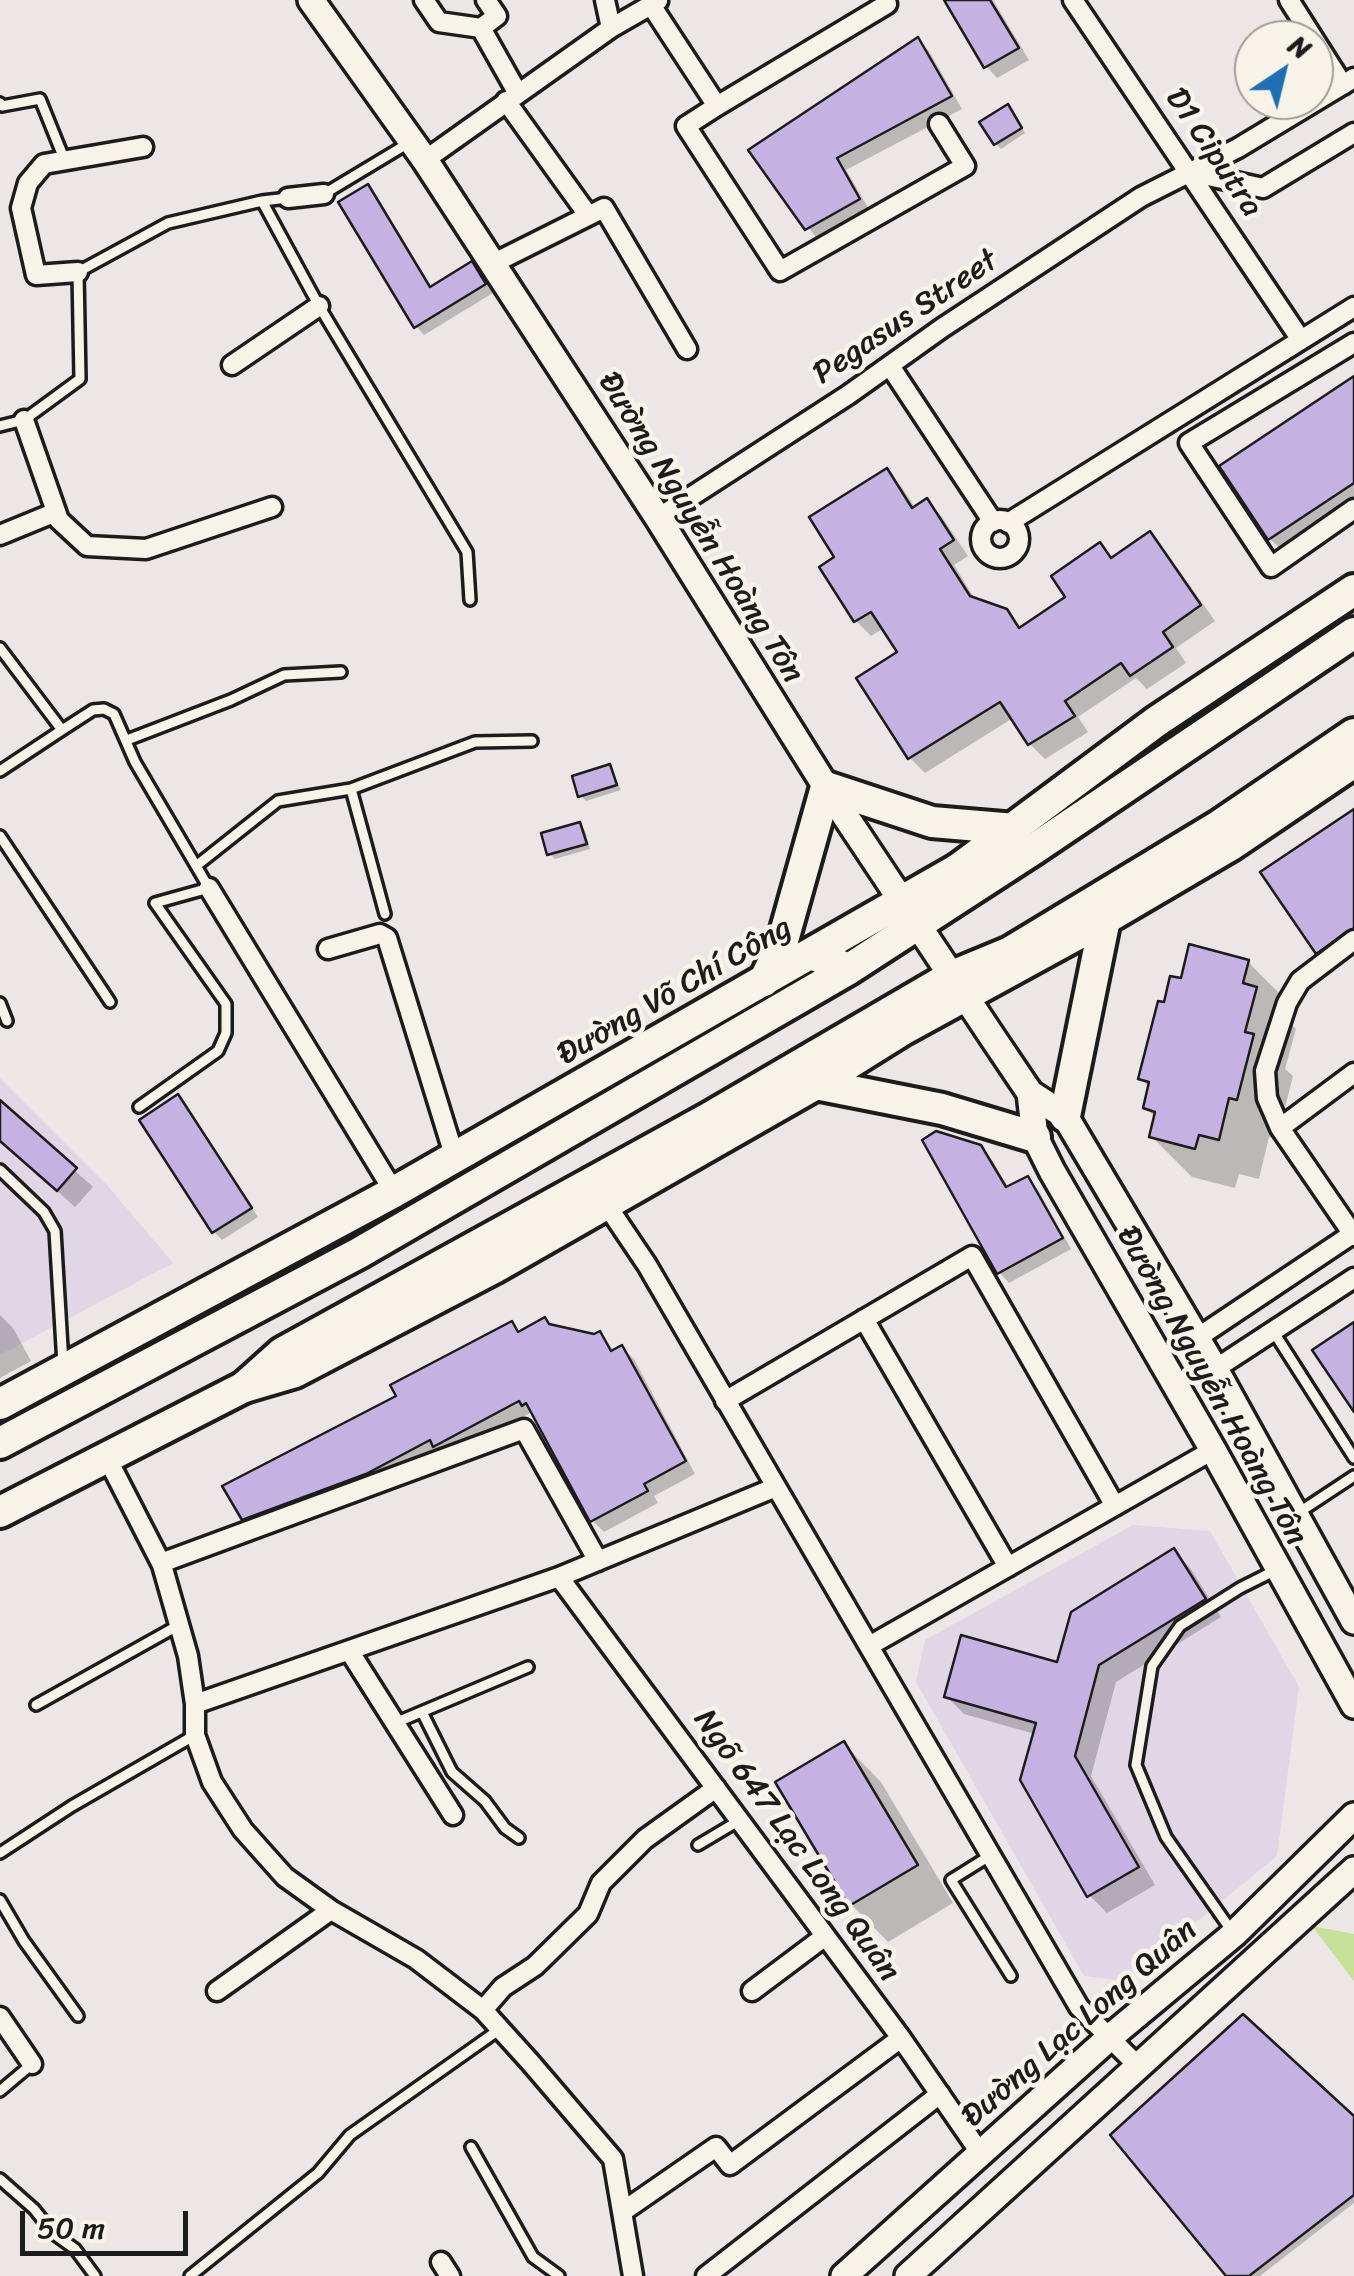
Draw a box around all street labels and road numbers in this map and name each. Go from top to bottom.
street label: D1 Ciputra [1156,81,1270,225]
street label: Pegasus Street [806,242,1006,394]
street label: Đường Nguyễn Hoàng Tôn [589,366,811,690]
street label: Đường Võ Chí Công [551,909,799,1075]
street label: Đường Nguyễn Hoàng Tôn [1107,1220,1315,1552]
street label: Ngõ 647 Lạc Long Quân [684,1703,908,1989]
street label: Đường Lạc Long Quân [955,1912,1205,2136]

